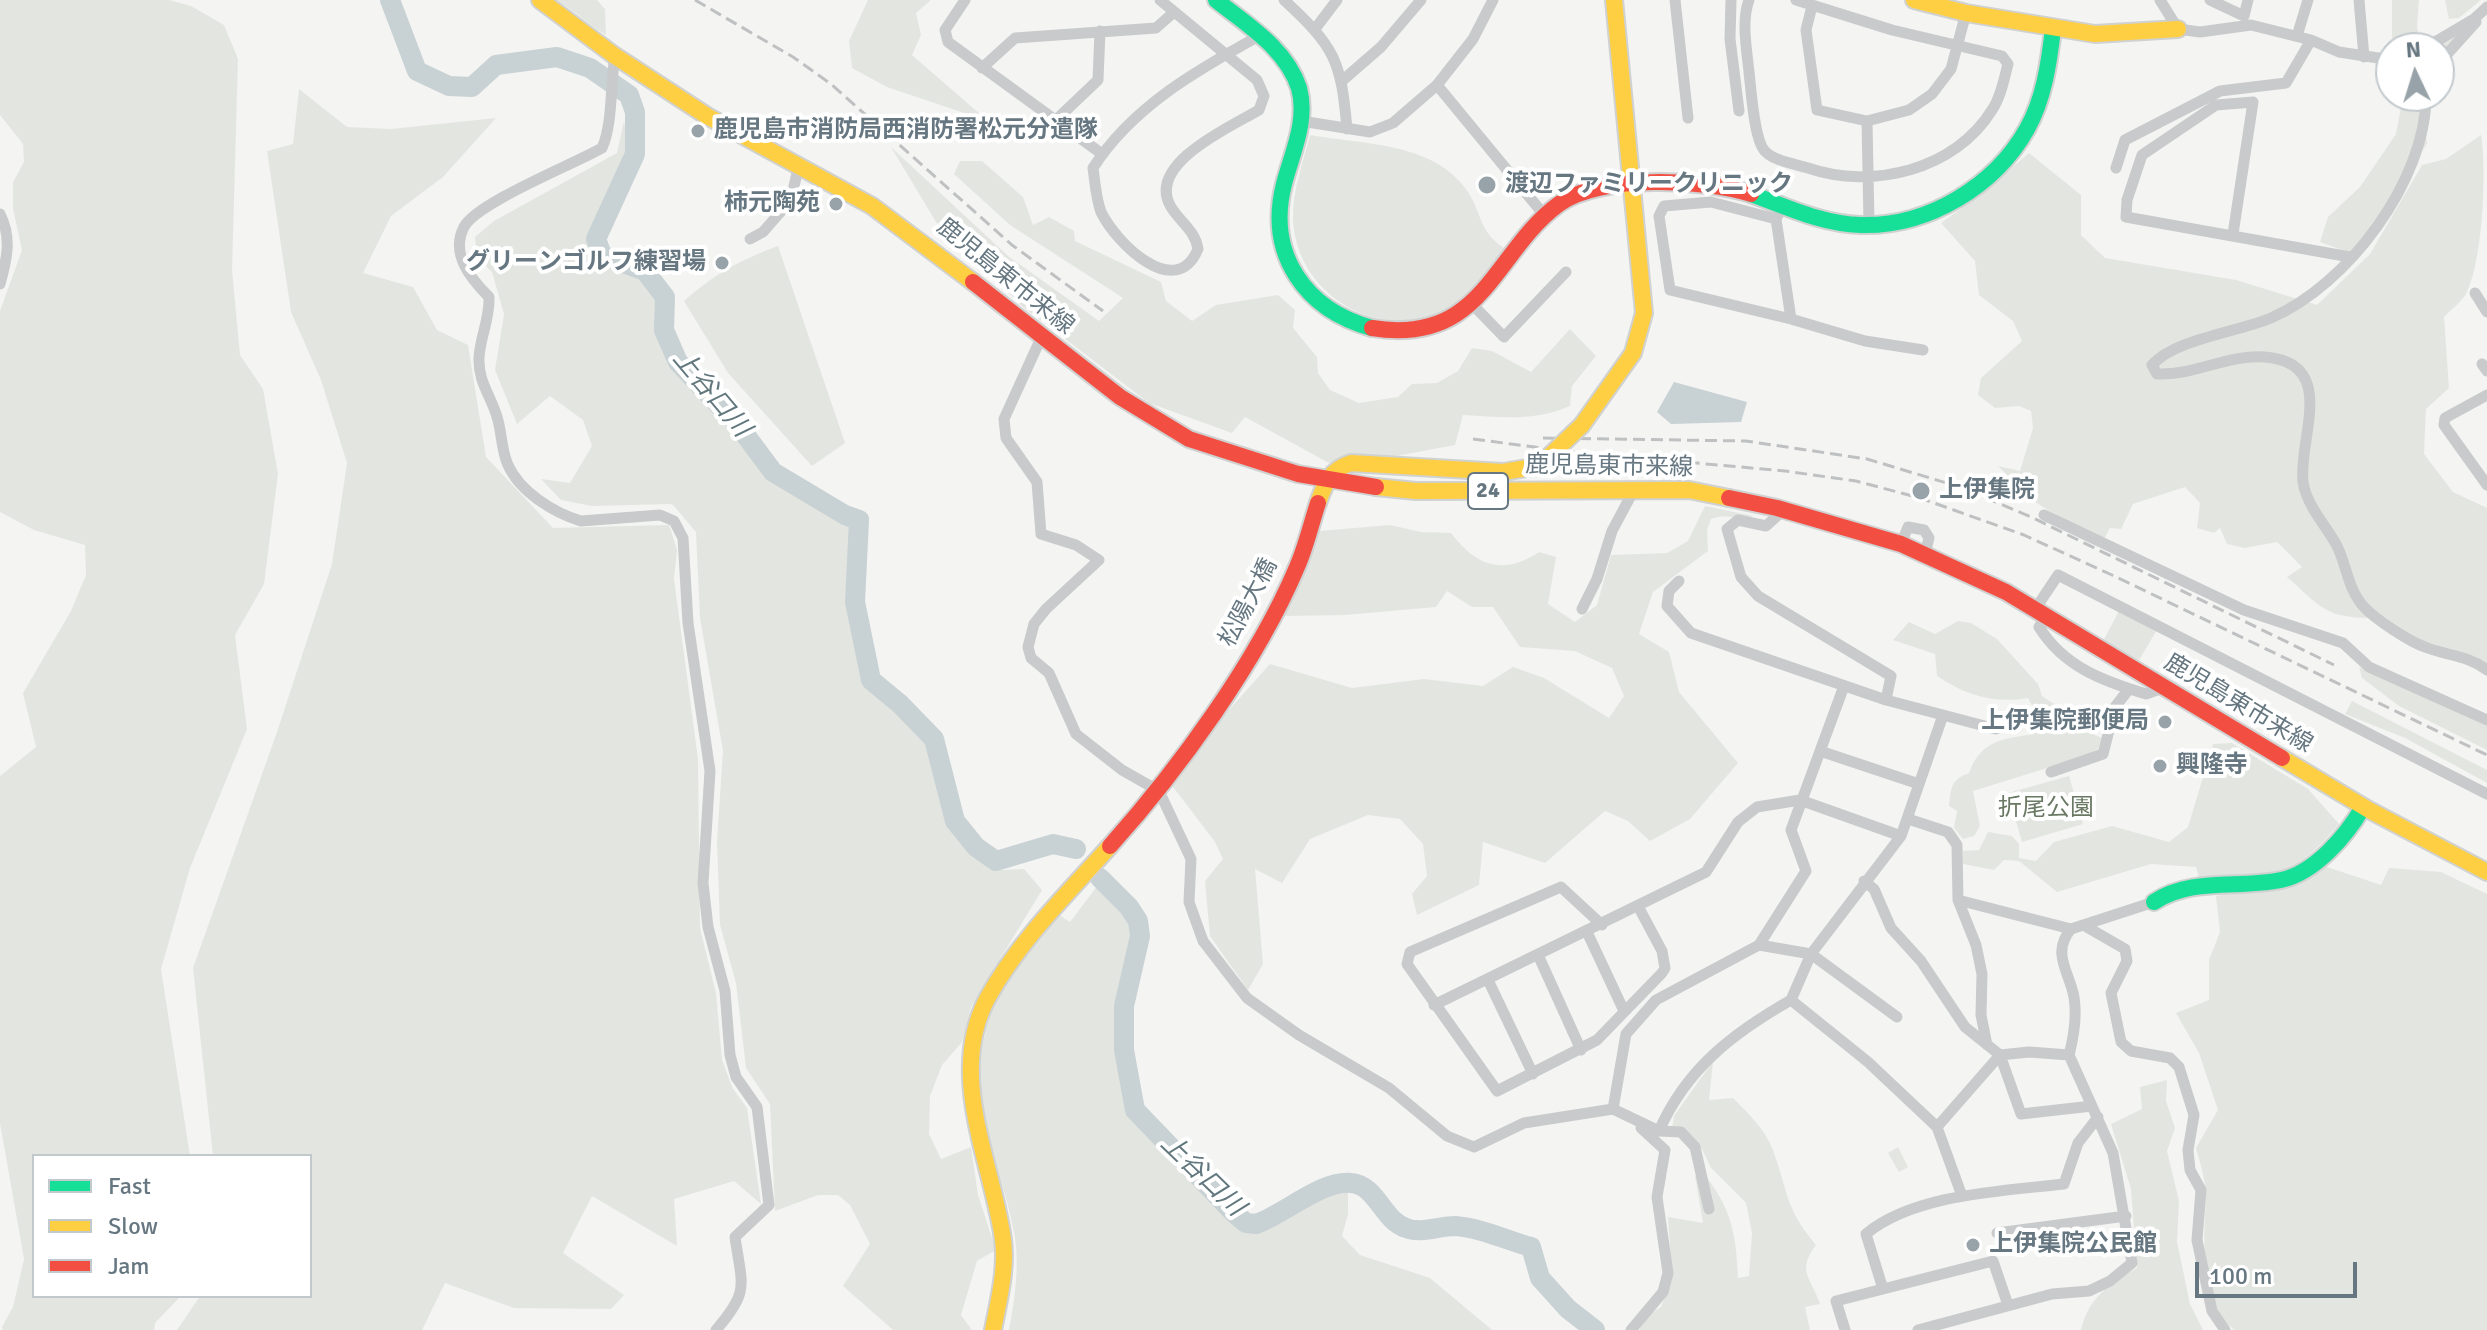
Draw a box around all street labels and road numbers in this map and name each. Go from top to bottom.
street label: 鹿児島東市来線 [931,213,1079,341]
street label: 鹿児島東市来線 [1525,451,1693,483]
road number: 24 [1468,473,1508,509]
street label: 松陽大橋 [1214,554,1284,652]
street label: 鹿児島東市来線 [2159,648,2317,760]

